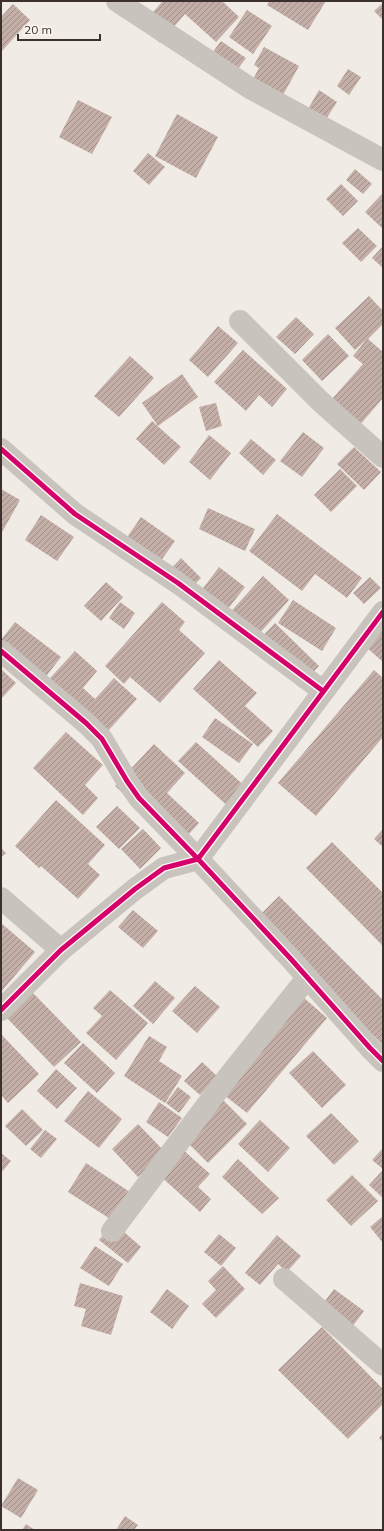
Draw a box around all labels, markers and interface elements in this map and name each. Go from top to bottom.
scale bar [18,16,100,42]
text: 20 m [24,22,52,37]

